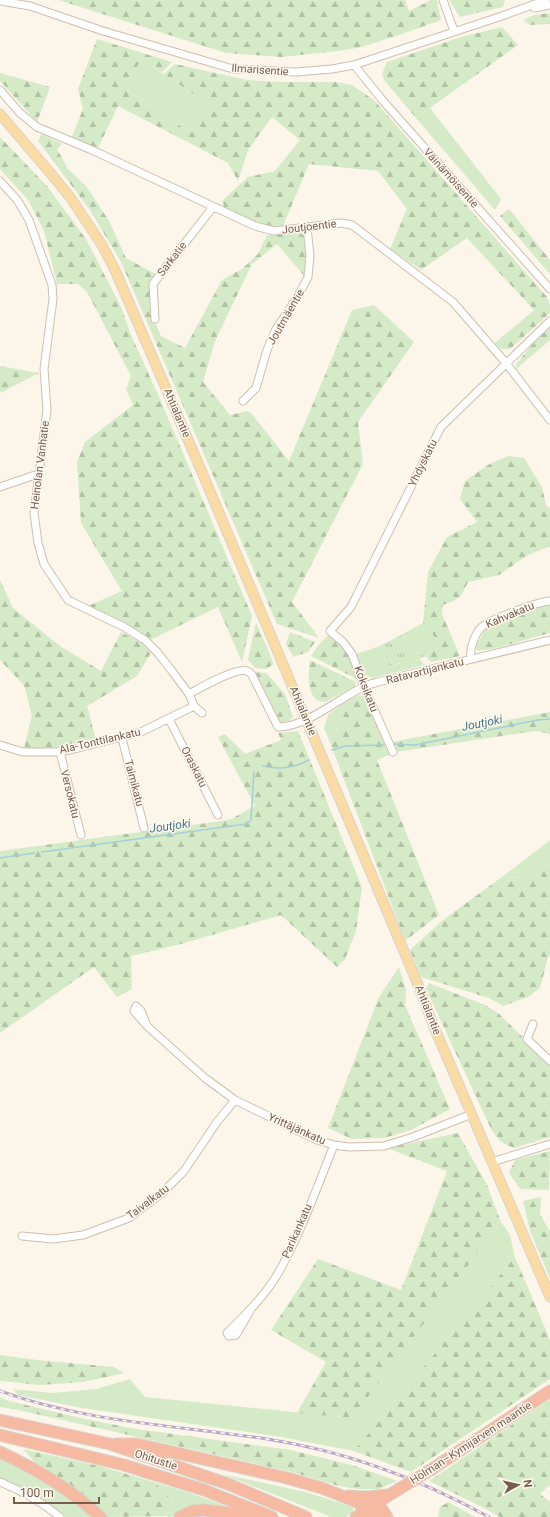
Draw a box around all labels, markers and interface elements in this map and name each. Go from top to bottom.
street label: Ilmarisentie [231,62,289,78]
street label: Väinämöisentie [421,145,481,211]
street label: Joutjoentie [281,217,337,237]
street label: Sarkatie [155,239,190,279]
street label: Joutmäentie [265,287,307,347]
street label: Ahtialantie [161,386,193,440]
street label: Heinolan Vanhatie [28,420,52,510]
street label: Yhdyskatu [406,437,440,489]
street label: Kahvakatu [484,599,536,631]
street label: Ratavartijankatu [385,655,465,687]
street label: Koksikatu [351,664,381,714]
street label: Ahtialantie [287,684,319,738]
water label: Joutjoki [460,712,504,734]
street label: Ala-Tonttilankatu [58,725,142,757]
street label: Oraskatu [178,744,210,790]
street label: Taimikatu [121,758,147,808]
street label: Versokatu [58,768,82,820]
water label: Joutjoki [149,816,192,836]
street label: Ahtialantie [412,983,444,1037]
street label: Yrittäjänkatu [266,1110,328,1148]
street label: Taivalkatu [124,1182,172,1222]
street label: Parikankatu [279,1202,315,1260]
street label: Holman–Kymijärven maantie [408,1399,534,1487]
street label: Ohitustie [133,1447,179,1473]
north arrow [498,1465,538,1505]
scale bar [14,1479,99,1505]
text: N [520,1479,534,1489]
text: 100 m [20,1486,54,1500]

